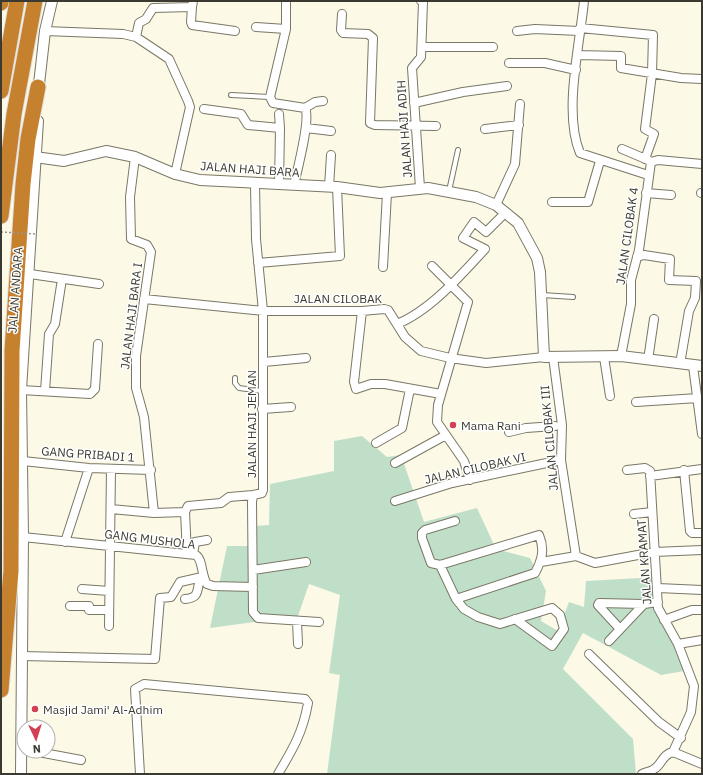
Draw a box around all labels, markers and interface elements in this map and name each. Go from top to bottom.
street label: JALAN HAJI ADIH [393,80,415,178]
street label: JALAN HAJI BARA [200,158,301,180]
street label: JALAN CILOBAK 4 [613,186,641,286]
street label: JALAN ANDARA [5,246,26,333]
street label: JALAN HAJI BARA I [117,262,145,370]
street label: JALAN CILOBAK [294,291,383,306]
street label: JALAN HAJI JEMAN [244,370,259,478]
street label: JALAN CILOBAK III [537,385,561,491]
place label: Mama Rani [461,418,521,433]
marker: Mama Rani [448,420,458,430]
street label: GANG PRIBADI 1 [41,443,135,465]
street label: JALAN CILOBAK VI [423,449,527,487]
street label: JALAN KRAMAT [634,519,654,605]
street label: GANG MUSHOLA [104,526,197,552]
place label: Masjid Jami' Al-Adhim [43,702,163,717]
marker: Masjid Jami' Al-Adhim [30,704,40,714]
north arrow [16,719,56,759]
text: N [32,742,41,756]

